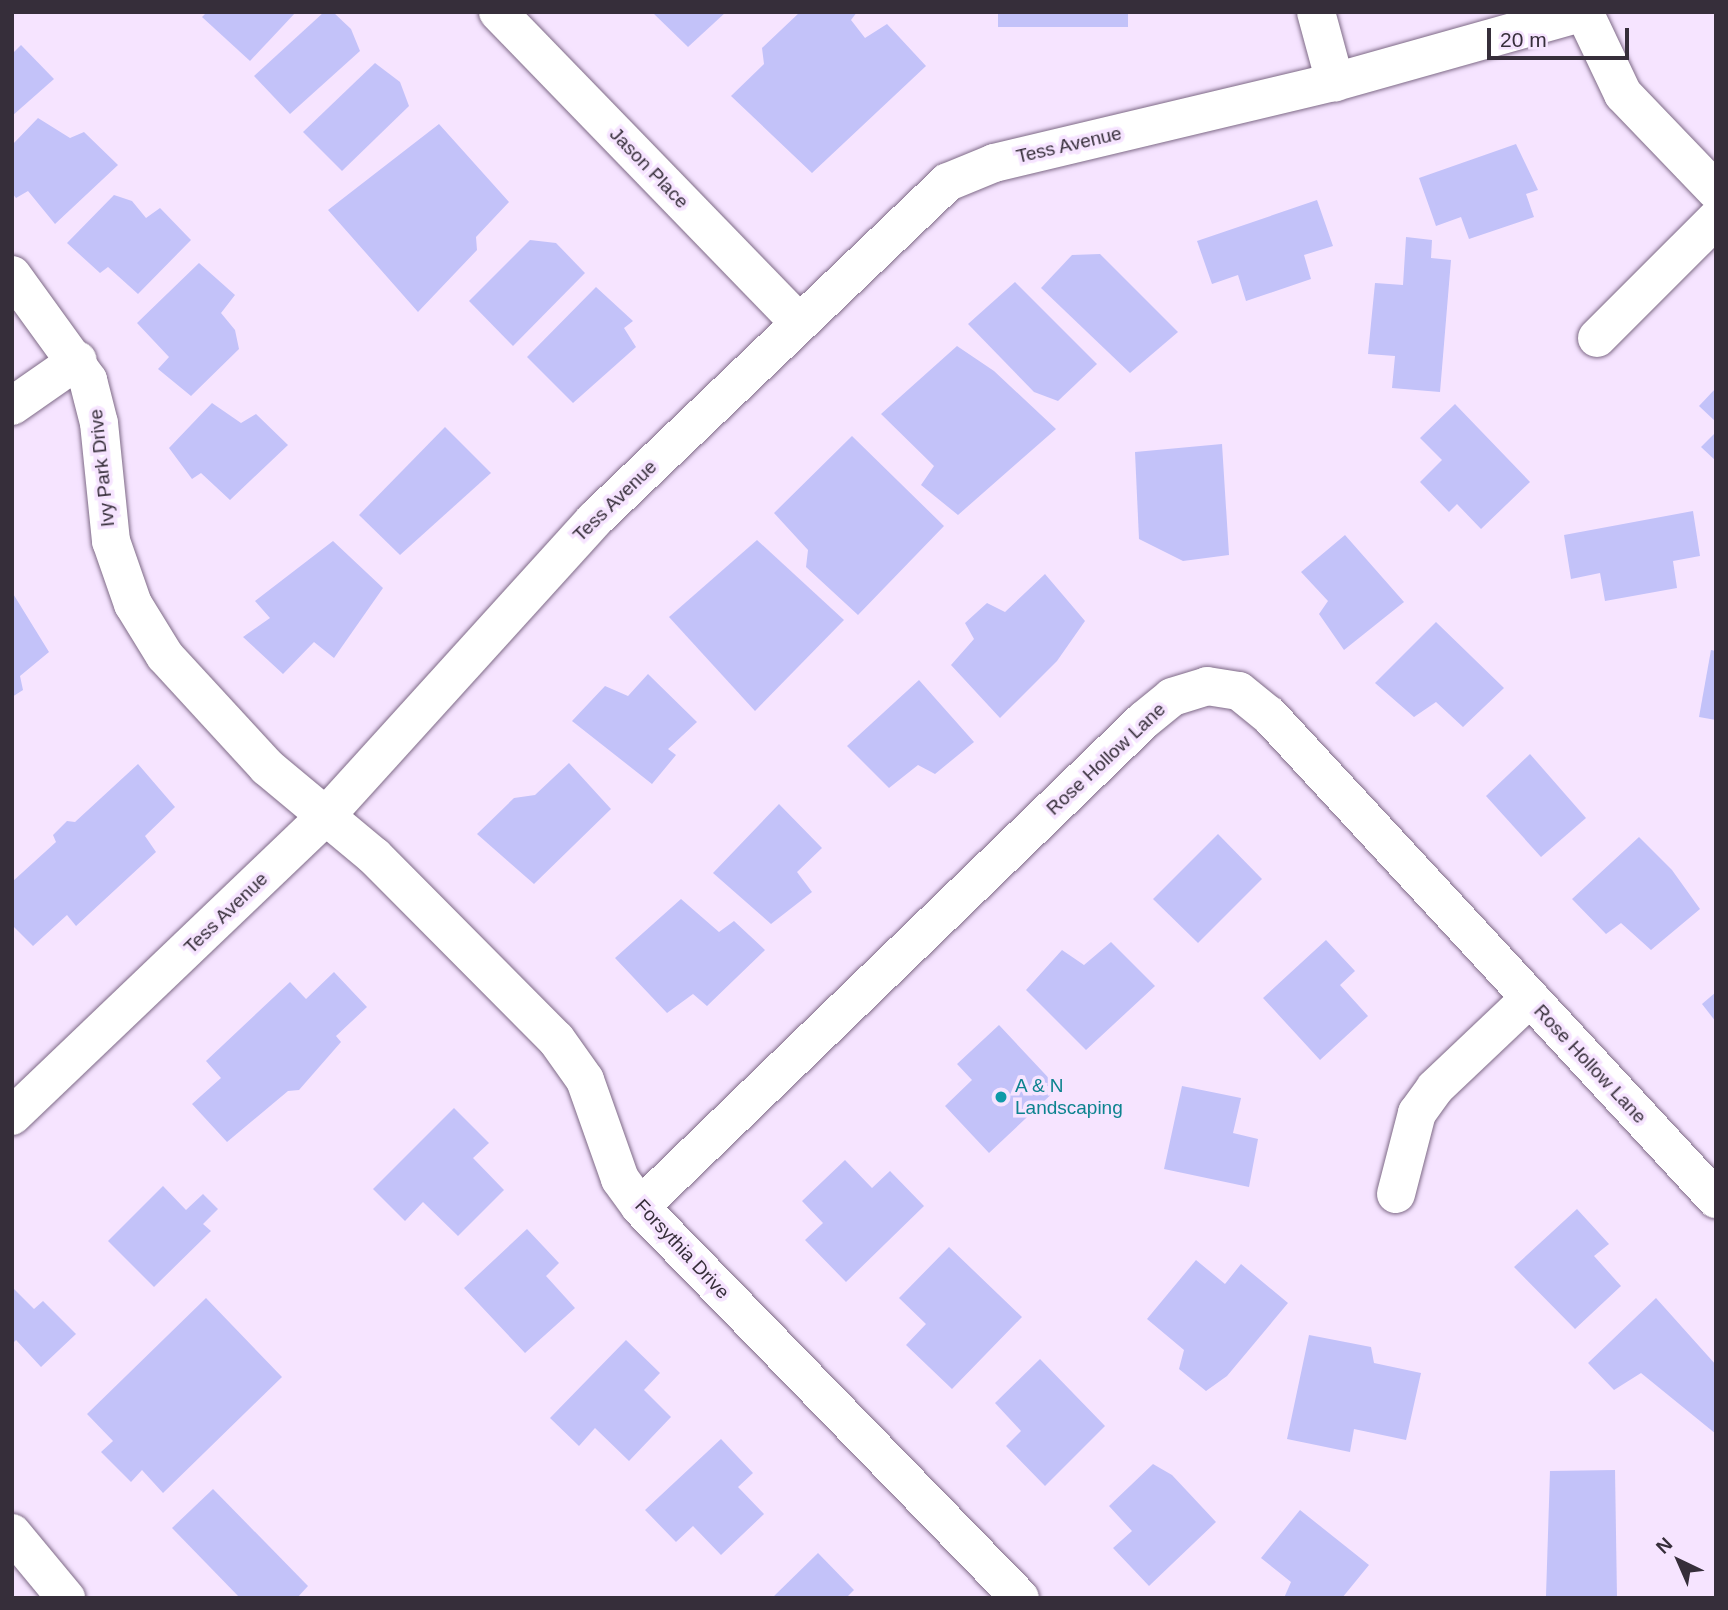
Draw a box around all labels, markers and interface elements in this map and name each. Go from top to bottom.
scale bar [1490,14,1632,58]
text: 20 m [1500,28,1547,51]
street label: Tess Avenue [1014,122,1124,168]
street label: Jason Place [605,123,693,213]
street label: Ivy Park Drive [84,408,120,528]
street label: Tess Avenue [568,455,662,547]
street label: Rose Hollow Lane [1042,698,1170,820]
street label: Tess Avenue [179,867,273,959]
street label: Rose Hollow Lane [1529,1000,1651,1128]
place label: A & N Landscaping [1015,1075,1123,1119]
marker: A & N Landscaping [993,1089,1009,1105]
street label: Forsythia Drive [630,1195,734,1303]
north arrow [1644,1526,1714,1596]
text: N [1652,1533,1676,1558]

